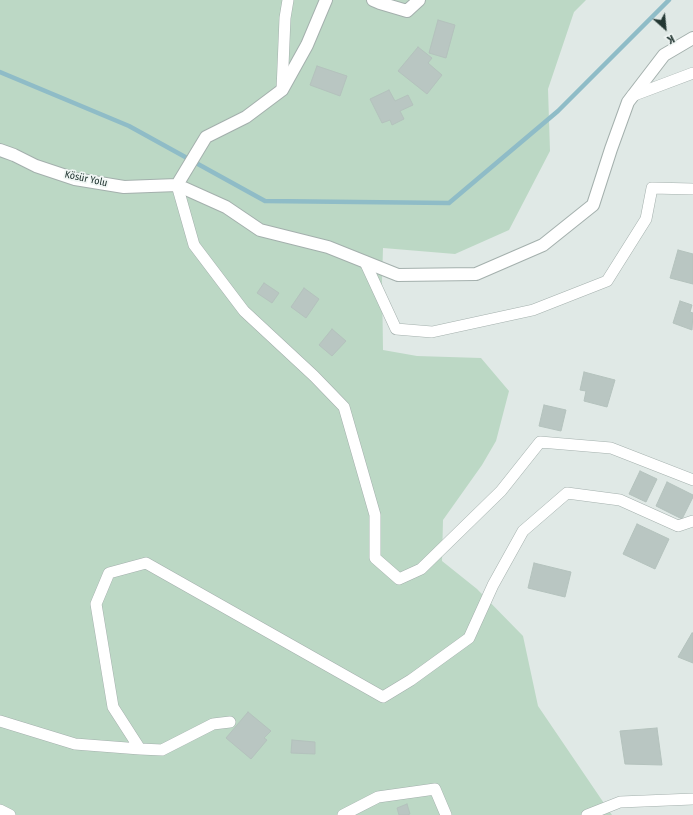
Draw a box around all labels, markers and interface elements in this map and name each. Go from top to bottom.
north arrow [645,8,685,48]
text: K [665,32,676,46]
street label: Kösür Yolu [64,169,108,189]

